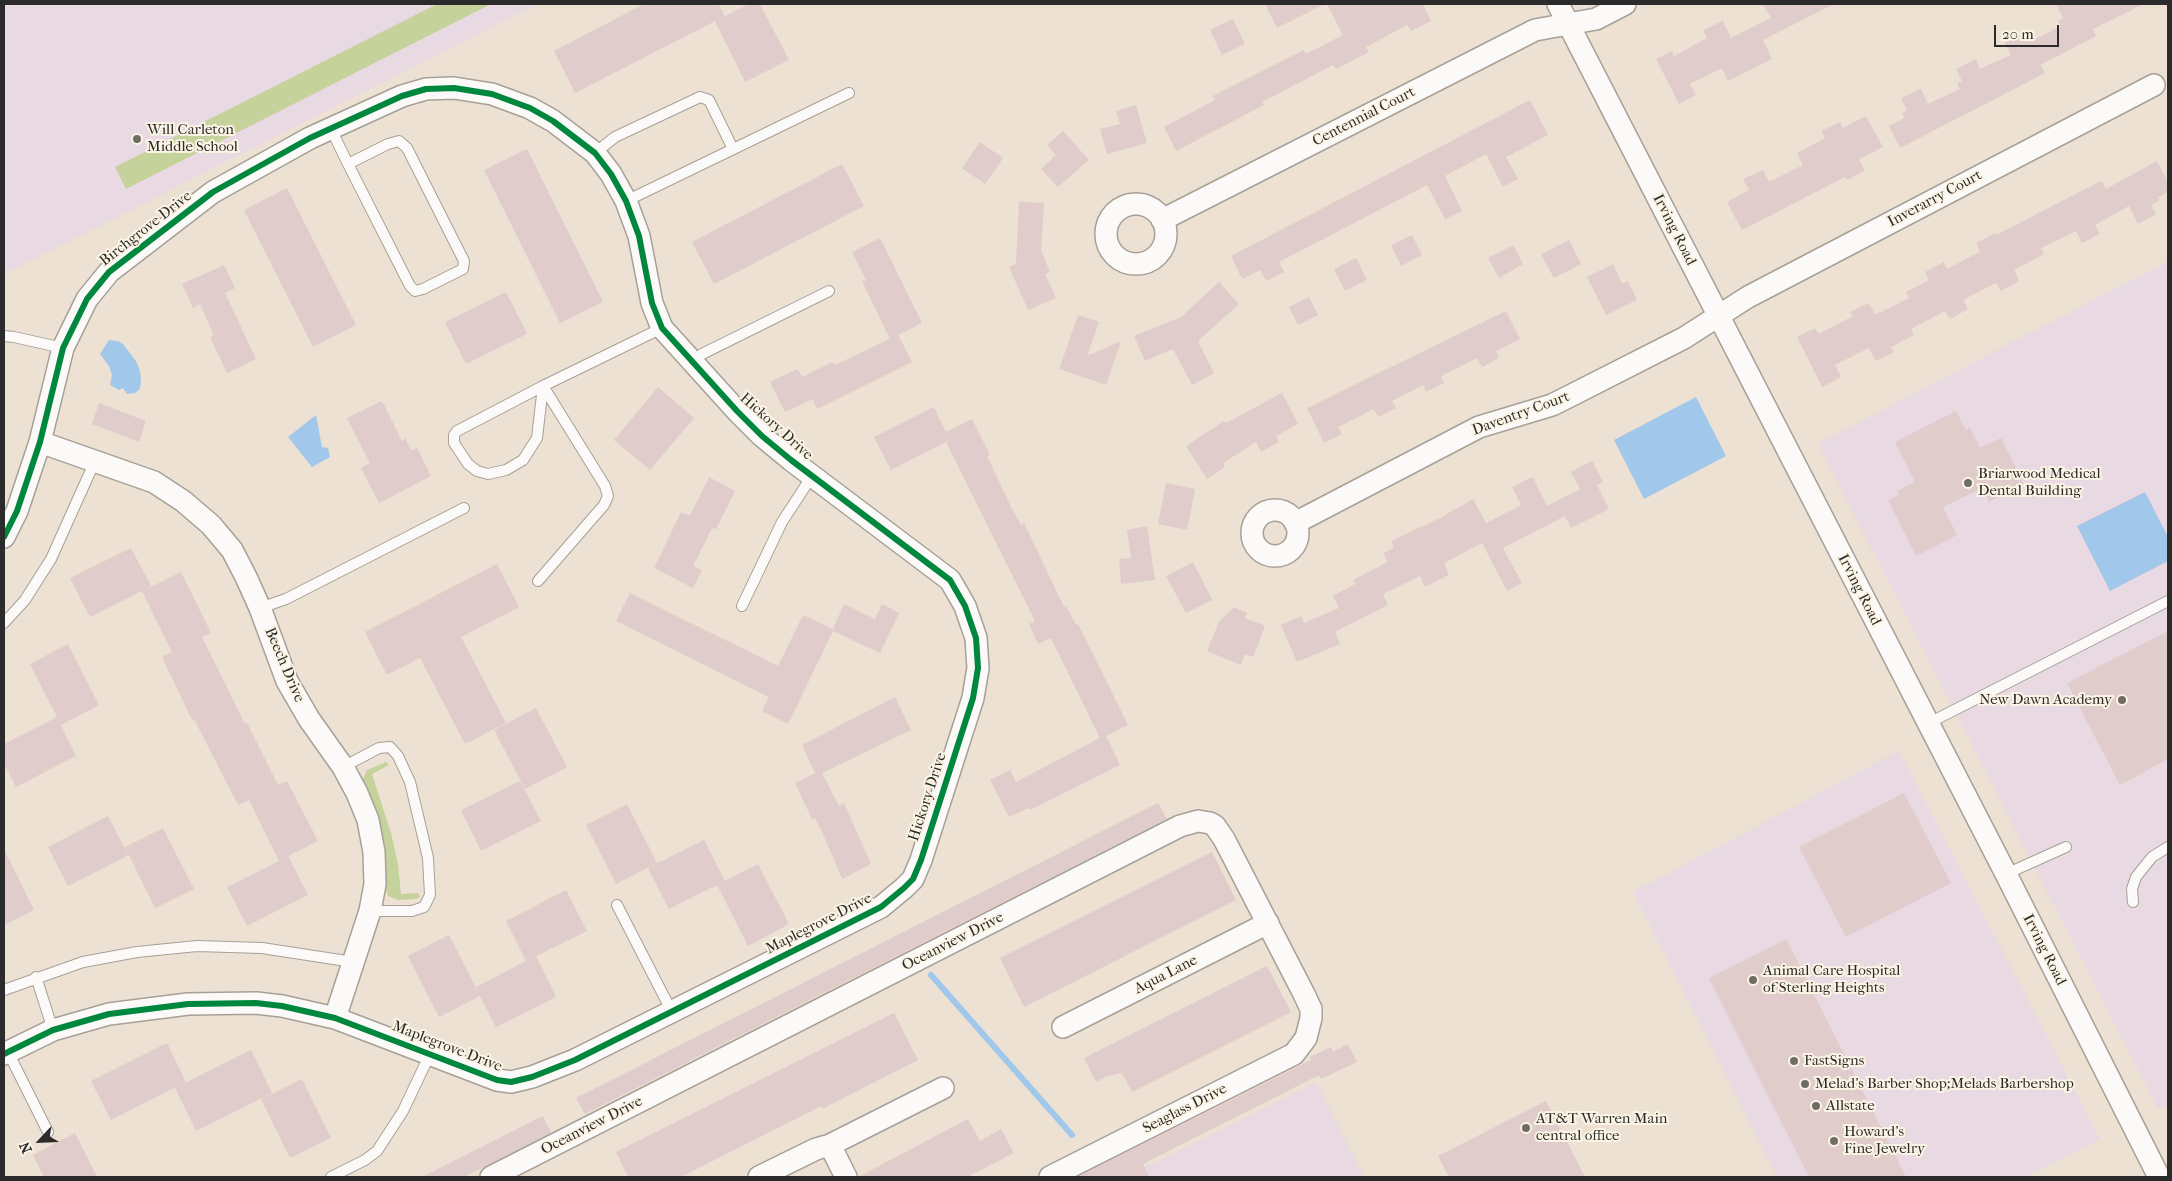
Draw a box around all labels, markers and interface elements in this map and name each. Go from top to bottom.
scale bar [1997,15,2062,47]
text: 20 m [2002,25,2034,43]
street label: Centennial Court [1310,83,1418,151]
place label: Will Carleton Middle School [147,121,238,156]
marker: Will Carleton Middle School [131,133,143,145]
street label: Inverarry Court [1885,167,1985,231]
street label: Birchgrove Drive [96,188,196,270]
street label: Irving Road [1648,191,1700,269]
street label: Daventry Court [1470,388,1572,440]
street label: Hickory Drive [736,390,816,464]
place label: Briarwood Medical Dental Building [1978,465,2101,500]
marker: Briarwood Medical Dental Building [1962,477,1974,489]
street label: Irving Road [1833,551,1885,629]
street label: Beech Drive [260,625,308,705]
place label: New Dawn Academy [1979,691,2112,709]
marker: New Dawn Academy [2116,694,2128,706]
street label: Hickory Drive [905,750,951,844]
street label: Maplegrove Drive [763,890,875,958]
street label: Oceanview Drive [899,909,1007,975]
street label: Irving Road [2018,911,2070,989]
street label: Aqua Lane [1132,952,1200,998]
place label: Animal Care Hospital of Sterling Heights [1763,962,1900,997]
marker: Animal Care Hospital of Sterling Heights [1747,974,1759,986]
street label: Maplegrove Drive [389,1018,505,1076]
place label: FastSigns [1804,1052,1864,1070]
marker: FastSigns [1788,1055,1800,1067]
place label: Melad's Barber Shop;Melads Barbershop [1815,1075,2074,1093]
marker: Melad's Barber Shop;Melads Barbershop [1799,1078,1811,1090]
street label: Seaglass Drive [1140,1080,1230,1138]
street label: Oceanview Drive [538,1093,646,1159]
place label: Allstate [1826,1097,1875,1115]
marker: Allstate [1810,1100,1822,1112]
place label: AT&T Warren Main central office [1536,1110,1668,1145]
north arrow [15,1116,65,1166]
marker: AT&T Warren Main central office [1520,1122,1532,1134]
place label: Howard's Fine Jewelry [1844,1123,1925,1158]
marker: Howard's Fine Jewelry [1828,1135,1840,1147]
text: N [16,1139,36,1156]

